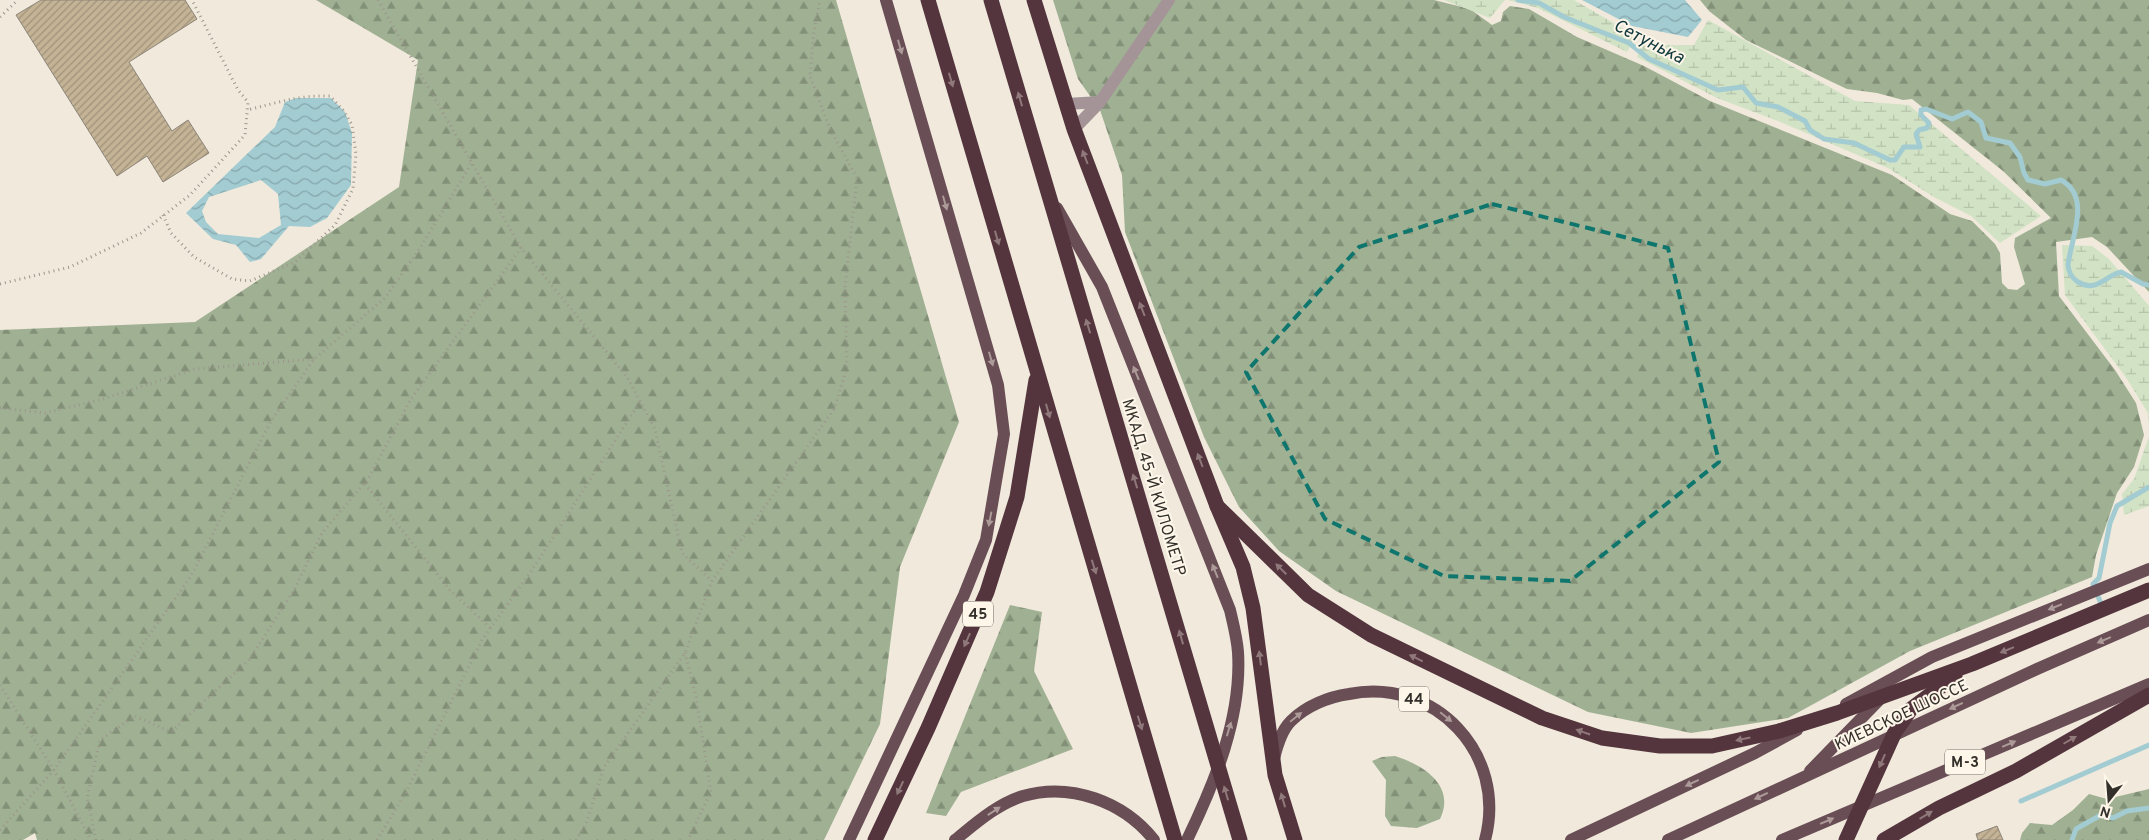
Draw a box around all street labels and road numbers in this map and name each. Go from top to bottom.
street label: МКАД, 45-Й КИЛОМЕТР [1117,396,1191,579]
road number: 45 [963,602,993,626]
street label: КИЕВСКОЕ ШОССЕ [1832,676,1972,756]
road number: 44 [1399,686,1429,712]
road number: М-3 [1945,750,1985,774]

